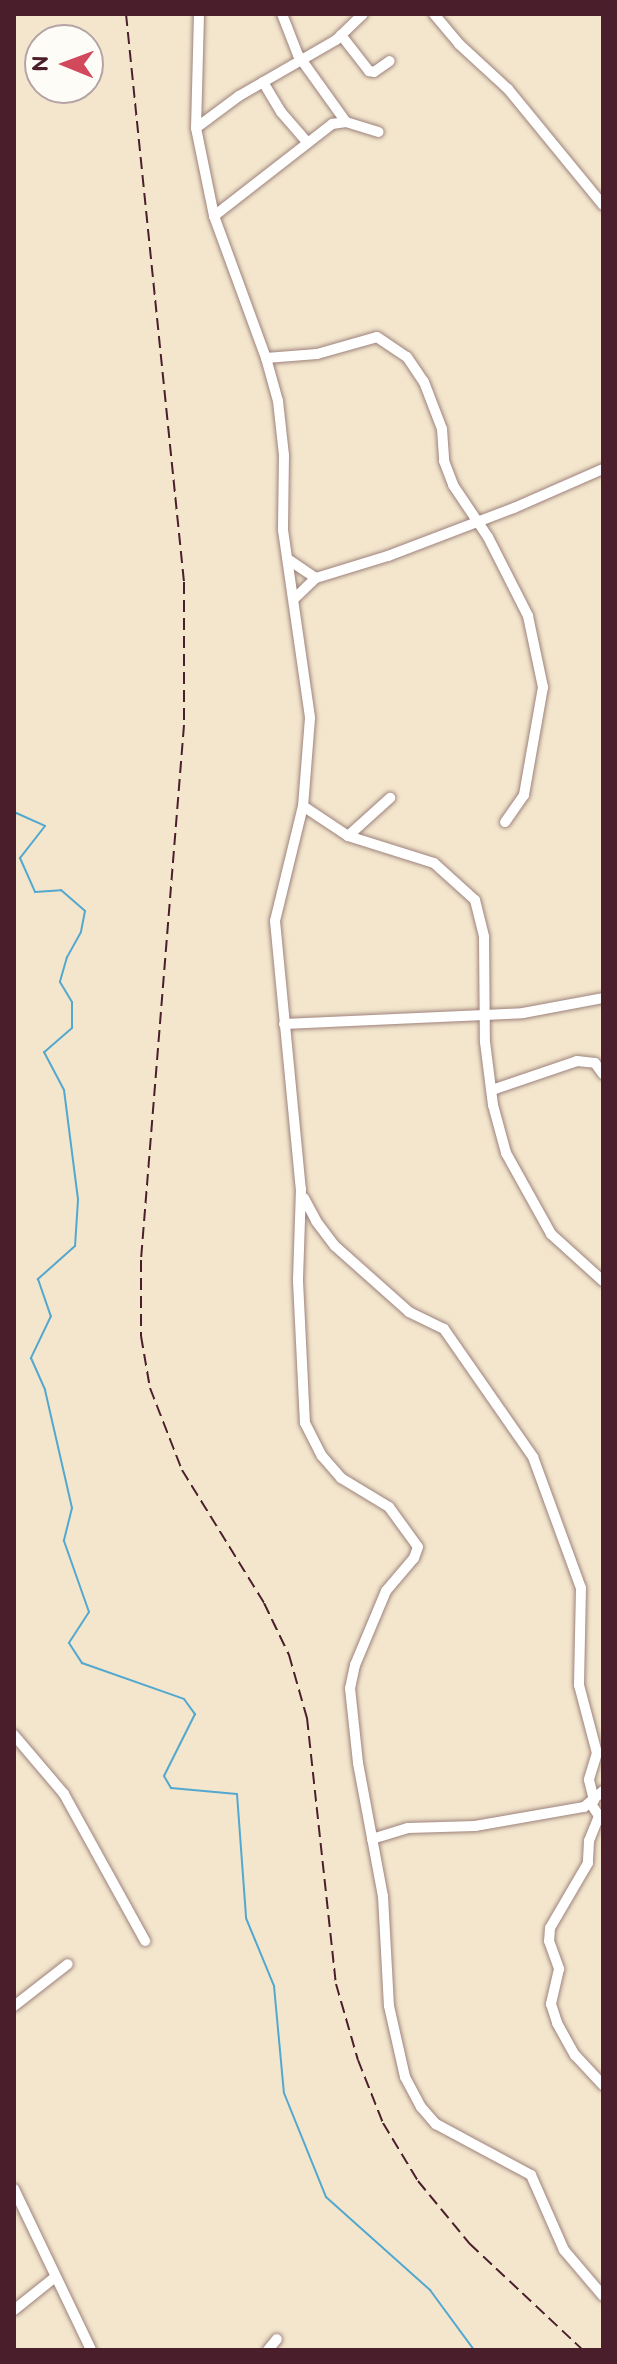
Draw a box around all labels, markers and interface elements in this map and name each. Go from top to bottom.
north arrow [24,24,104,104]
text: N [28,55,55,72]

